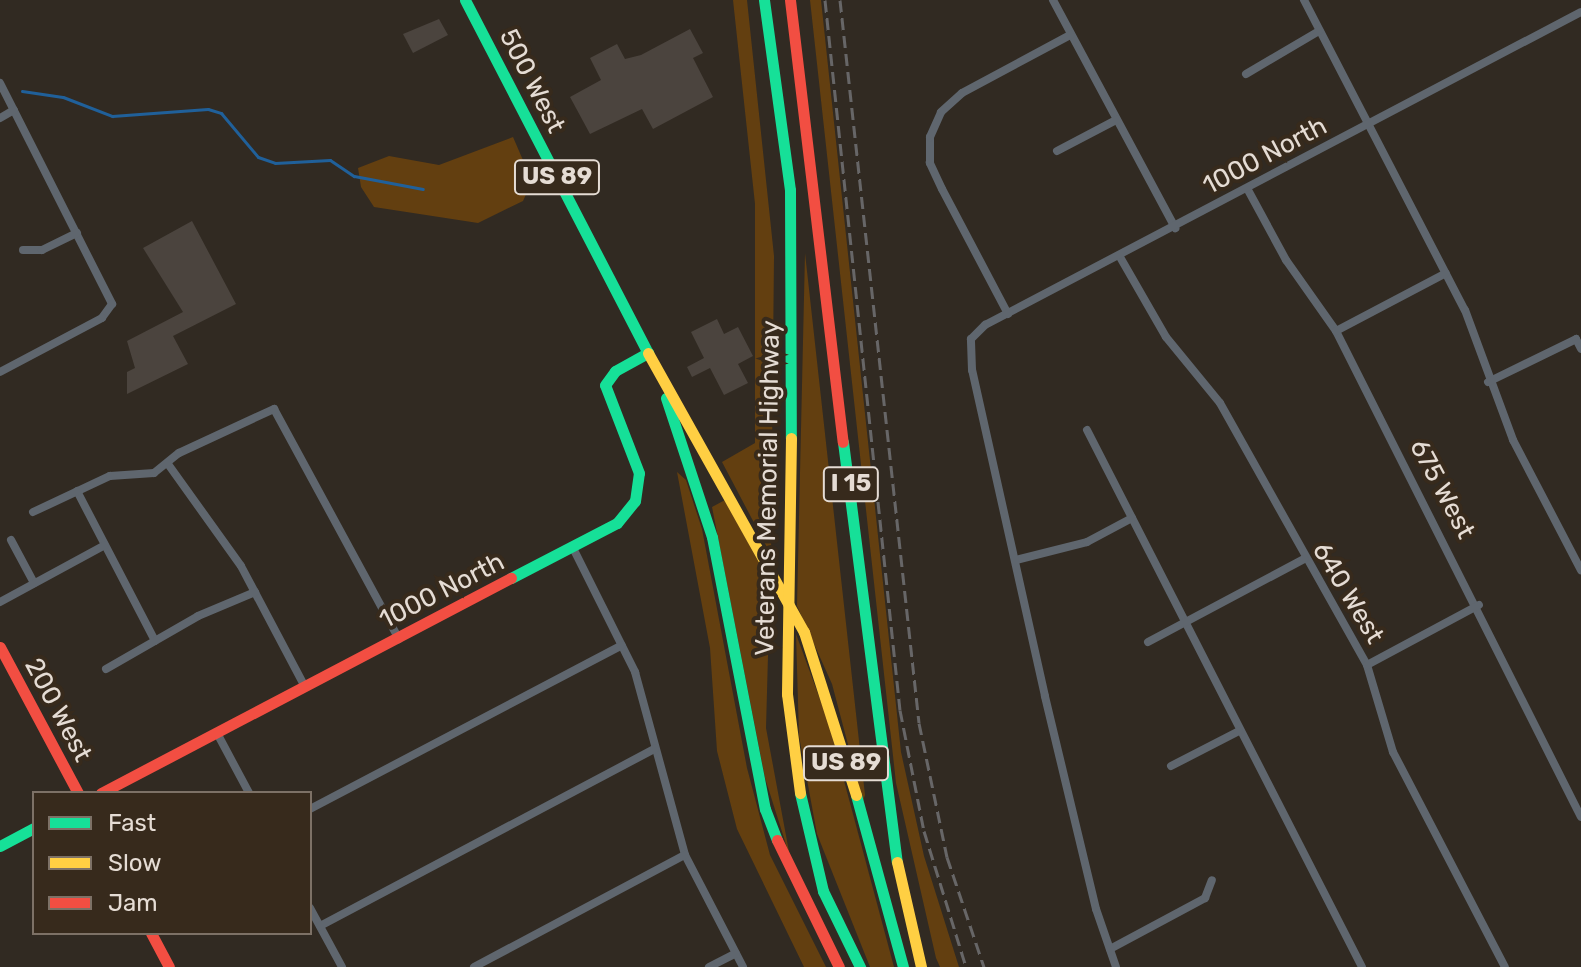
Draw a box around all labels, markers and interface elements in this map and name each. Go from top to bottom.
street label: 500 West [492,24,572,138]
street label: 1000 North [1198,110,1332,202]
road number: US 89 [513,157,601,197]
street label: Veterans Memorial Highway [749,320,787,656]
street label: 675 West [1403,434,1481,544]
road number: I 15 [821,464,881,504]
street label: 640 West [1306,537,1390,649]
street label: 1000 North [374,546,510,636]
street label: 200 West [18,653,98,767]
road number: US 89 [802,743,890,783]
legend [32,791,312,935]
text: Fast [108,809,156,837]
text: Slow [108,849,161,877]
text: Jam [108,889,158,917]

